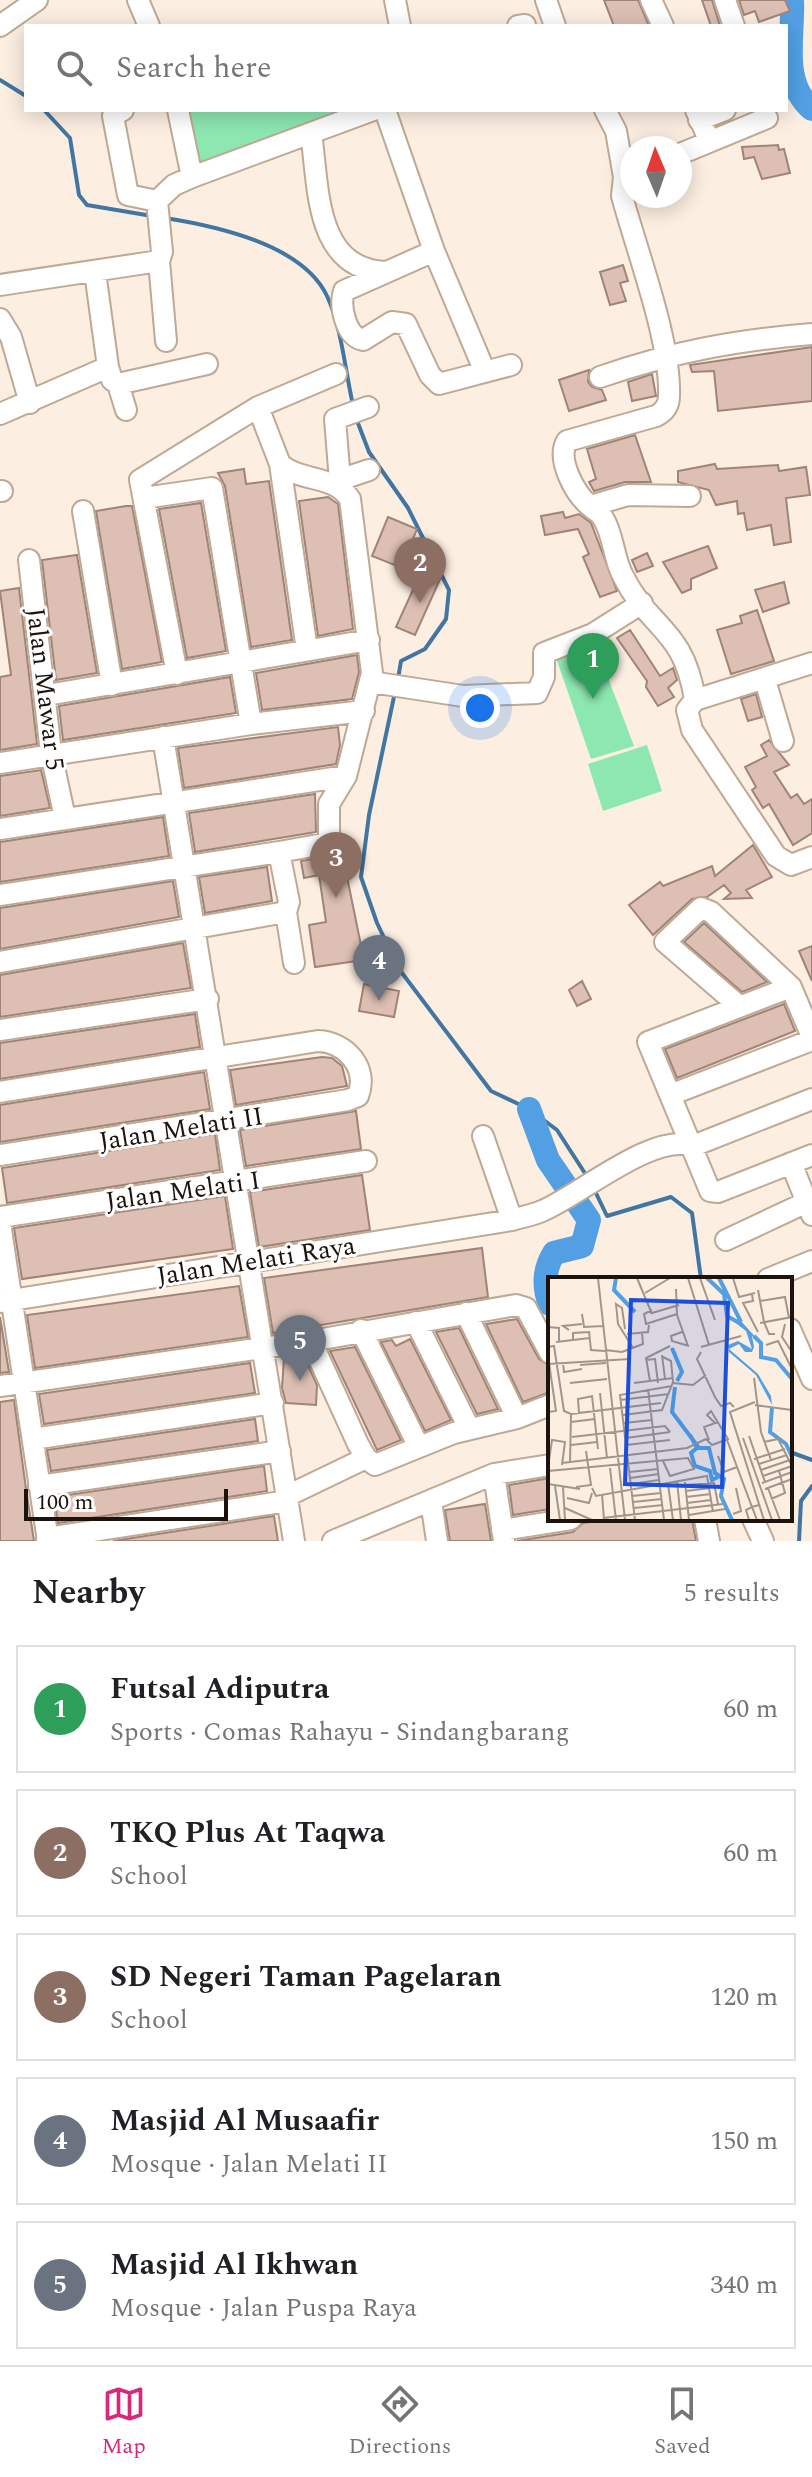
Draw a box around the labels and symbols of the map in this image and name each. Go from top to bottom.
north arrow [620,136,692,208]
pin: 2 [394,537,446,603]
street label: Jalan Mawar 5 [15,605,75,773]
pin: 1 [567,633,619,699]
your location [460,688,500,728]
pin: 3 [310,832,362,898]
pin: 4 [353,935,405,1001]
street label: Jalan Melati II [96,1096,266,1162]
street label: Jalan Melati I [103,1160,263,1222]
street label: Jalan Melati Raya [154,1225,359,1296]
inset map [548,1277,792,1521]
pin: 5 [274,1315,326,1381]
scale bar [24,1485,228,1521]

